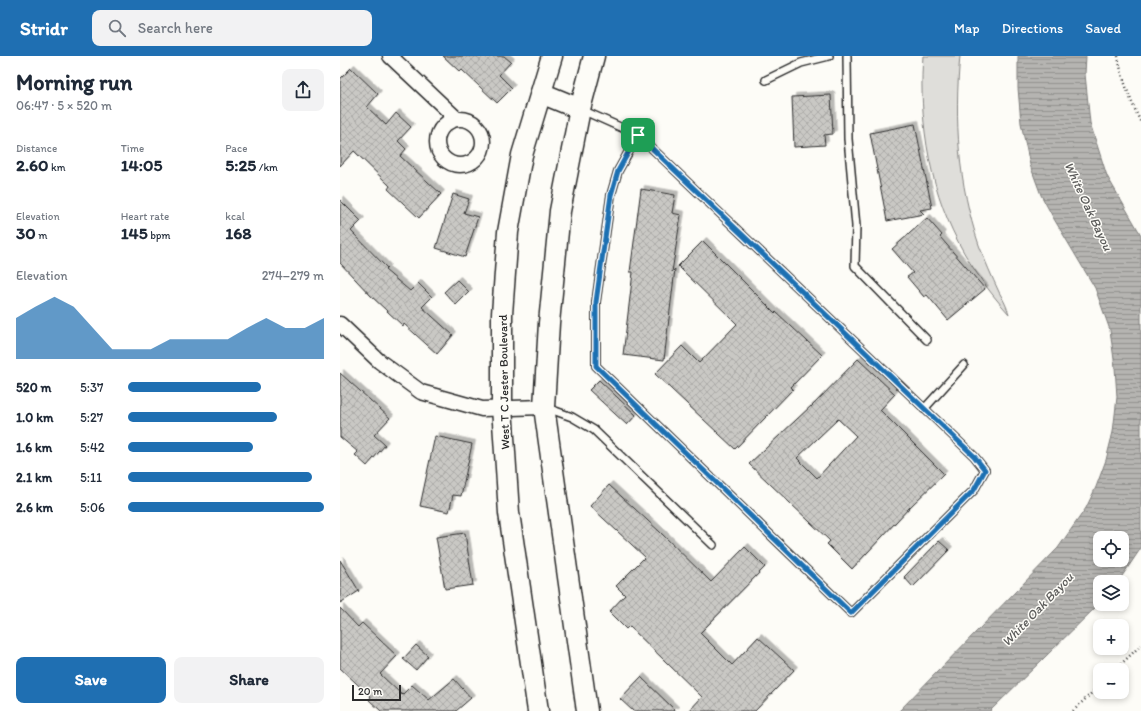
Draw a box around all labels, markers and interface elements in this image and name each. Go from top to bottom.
search box [92,10,372,46]
text: Stridr [20,17,68,40]
icon: search [106,17,128,39]
text: Search here [138,19,213,37]
text: Map [954,20,980,37]
text: Directions [1002,20,1063,37]
text: Saved [1085,20,1121,37]
text: Morning run [16,69,132,96]
button: share [282,69,324,111]
text: 06:47 · 5 × 520 m [16,98,112,113]
pin [621,118,655,152]
icon: arrive [627,124,649,146]
text: Distance [16,142,57,155]
text: Time [121,142,144,155]
text: Pace [225,142,247,155]
text: 2.60 [16,155,49,175]
text: 14:05 [121,155,162,175]
text: 5:25 [225,155,256,175]
water label: White Oak Bayou [1061,159,1116,254]
text: km [49,161,66,174]
text: /km [256,161,278,174]
text: Elevation [16,210,60,223]
text: Heart rate [121,210,169,223]
text: kcal [225,210,245,223]
text: 30 [16,223,36,243]
text: 145 [121,223,148,243]
text: 168 [225,223,252,243]
text: m [36,229,47,242]
text: bpm [148,229,171,242]
text: Elevation [16,268,68,283]
text: 274–279 m [262,268,324,283]
street label: West T C Jester Boulevard [496,314,512,450]
text: 520 m [16,380,52,395]
text: 5:37 [80,380,104,395]
text: 1.0 km [16,410,53,425]
text: 5:27 [80,410,103,425]
text: 1.6 km [16,440,52,455]
text: 5:42 [80,440,105,455]
text: 2.1 km [16,470,52,485]
text: 5:11 [80,470,102,485]
text: 2.6 km [16,500,53,515]
text: 5:06 [80,500,105,515]
map controls [1093,531,1129,699]
button: locate [1093,531,1129,567]
water label: White Oak Bayou [999,569,1077,649]
button: layers [1093,575,1129,611]
button: + [1093,619,1129,655]
button: Save [16,657,166,703]
button: Share [174,657,324,703]
button: − [1093,663,1129,699]
scale bar [352,683,401,702]
text: 20 m [358,685,382,698]

